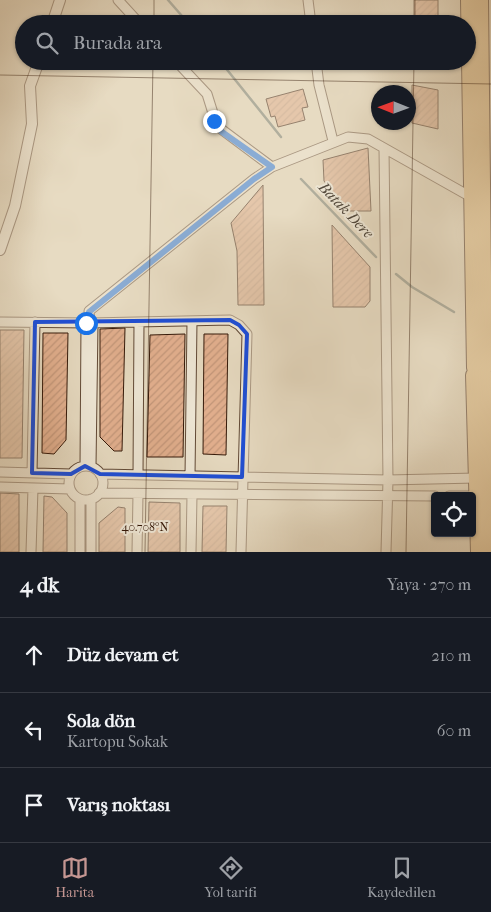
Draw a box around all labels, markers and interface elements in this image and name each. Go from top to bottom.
search box [15,15,476,70]
icon: search [33,29,61,57]
text: Burada ara [73,32,162,54]
north arrow [371,85,416,130]
route end [203,110,226,133]
water label: Batak Dere [314,177,378,243]
route start [75,312,98,335]
map controls [431,492,476,537]
button: locate [431,492,476,537]
text: 40.708°N [121,520,169,534]
text: 4 dk [20,573,59,597]
text: Yaya · 270 m [387,575,471,594]
icon: ahead [20,641,48,669]
text: Düz devam et [67,644,178,666]
text: 210 m [432,646,471,665]
text: Sola dön [67,710,135,732]
icon: left [20,716,48,744]
text: 60 m [437,721,471,740]
text: Kartopu Sokak [67,732,168,751]
icon: arrive [20,791,48,819]
text: Varış noktası [67,794,170,816]
tab: Harita [55,854,94,901]
tab: Yol tarifi [204,854,257,901]
tab: Kaydedilen [367,854,436,901]

